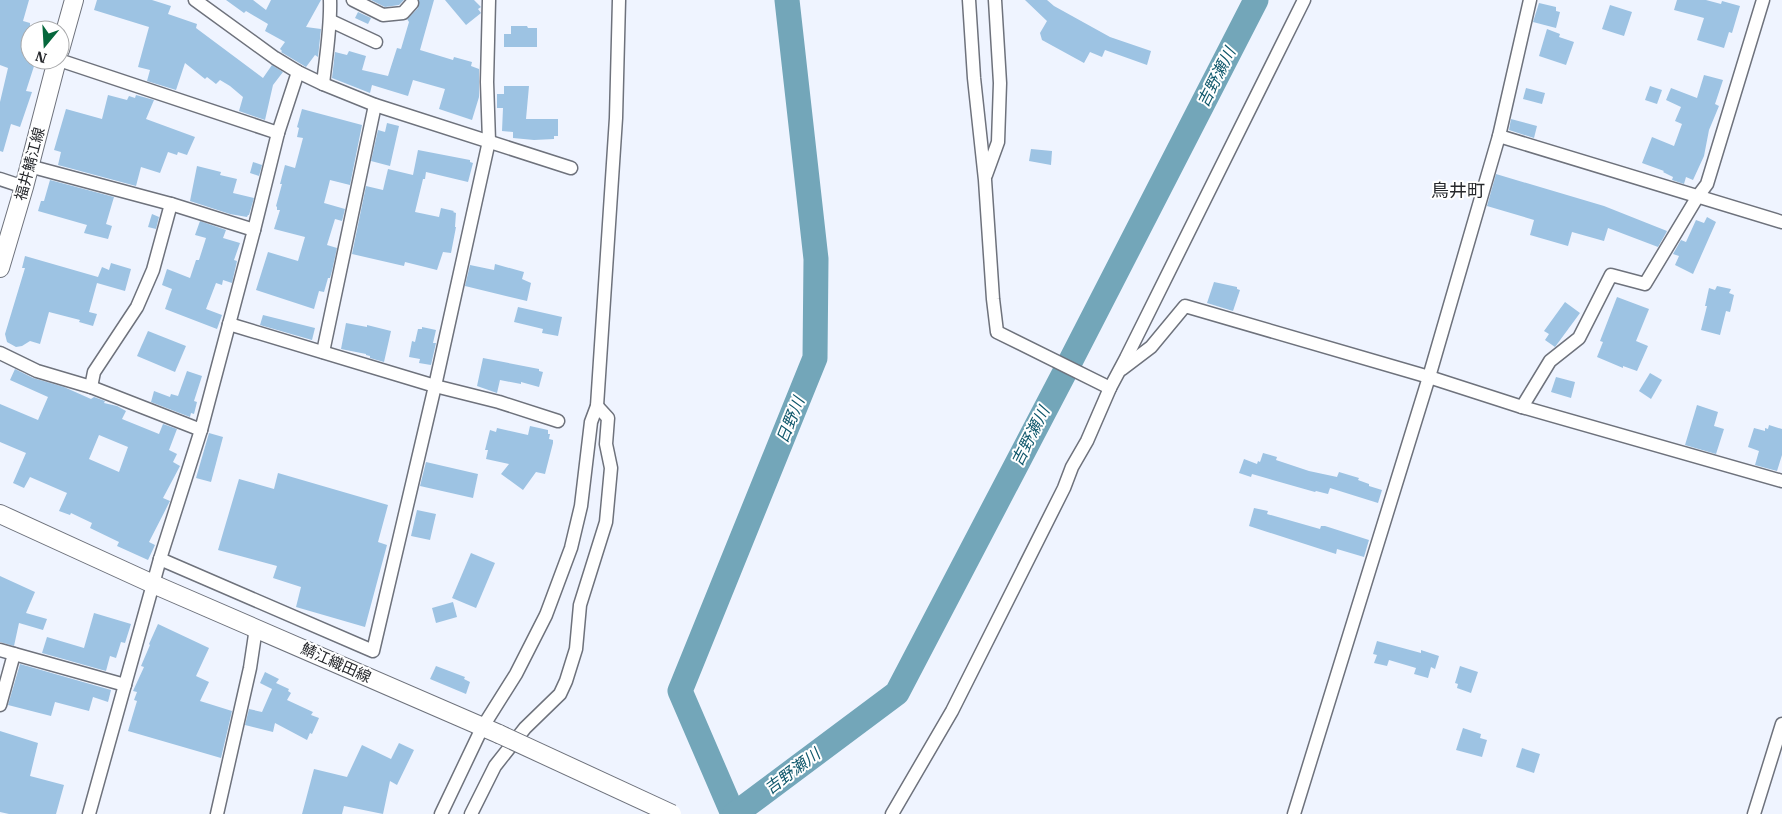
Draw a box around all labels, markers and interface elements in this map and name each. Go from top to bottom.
north arrow [20,20,70,70]
water label: 吉野瀬川 [1193,42,1240,110]
text: N [33,47,49,68]
street label: 福井鯖江線 [11,125,48,203]
district label: 鳥井町 [1431,179,1485,202]
water label: 日野川 [772,392,809,446]
water label: 吉野瀬川 [1007,401,1054,469]
street label: 鯖江織田線 [298,639,374,686]
water label: 吉野瀬川 [760,743,825,798]

